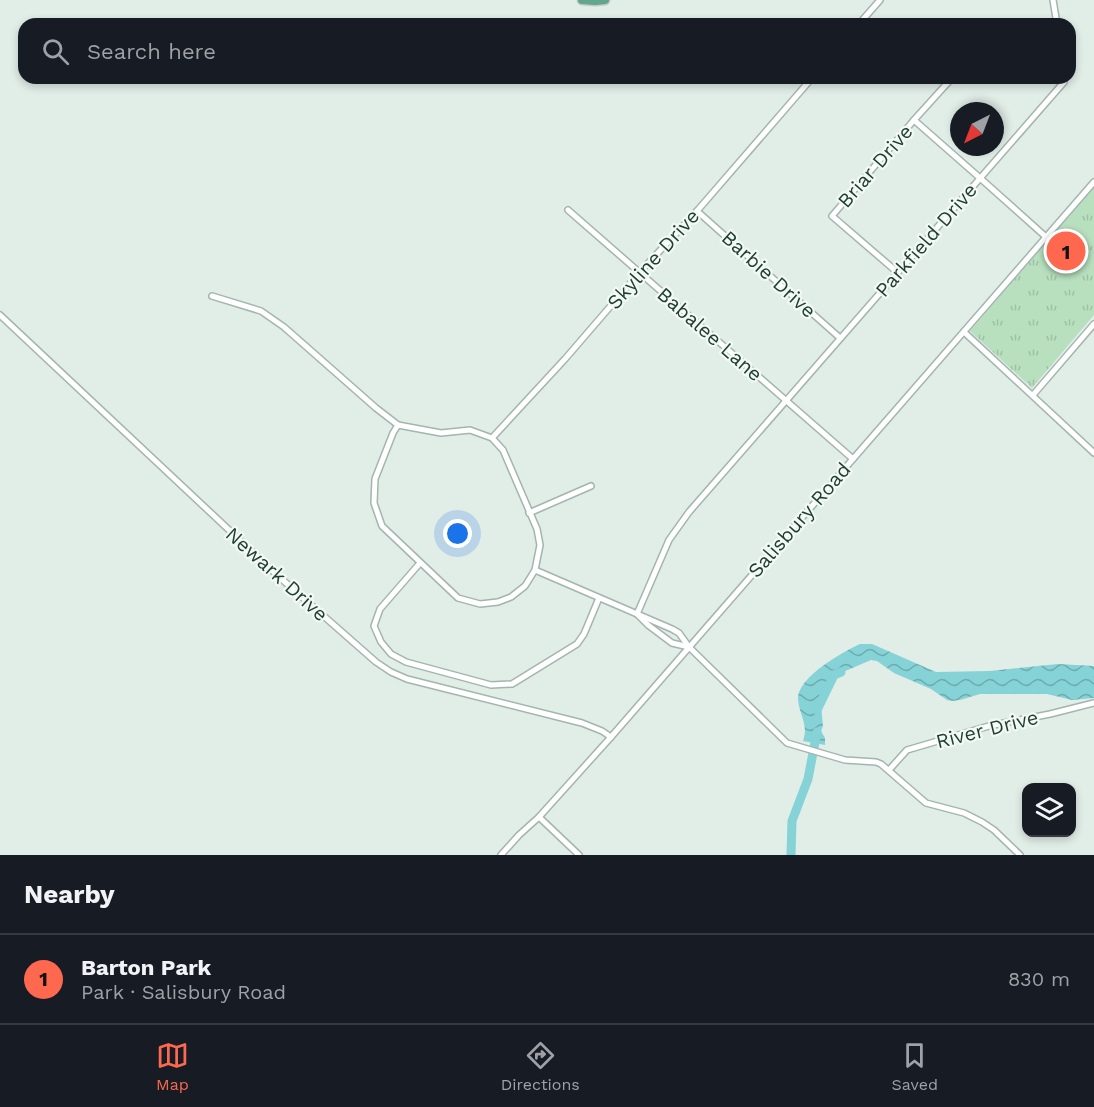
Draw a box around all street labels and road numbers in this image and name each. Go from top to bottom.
street label: Briar Drive [832,120,918,212]
street label: Parkfield Drive [870,178,982,302]
street label: Skyline Drive [602,204,704,314]
street label: Barbie Drive [717,225,821,323]
street label: Babalee Lane [653,282,767,386]
street label: Salisbury Road [743,458,855,582]
street label: Newark Drive [221,522,333,626]
street label: River Drive [933,705,1041,753]

